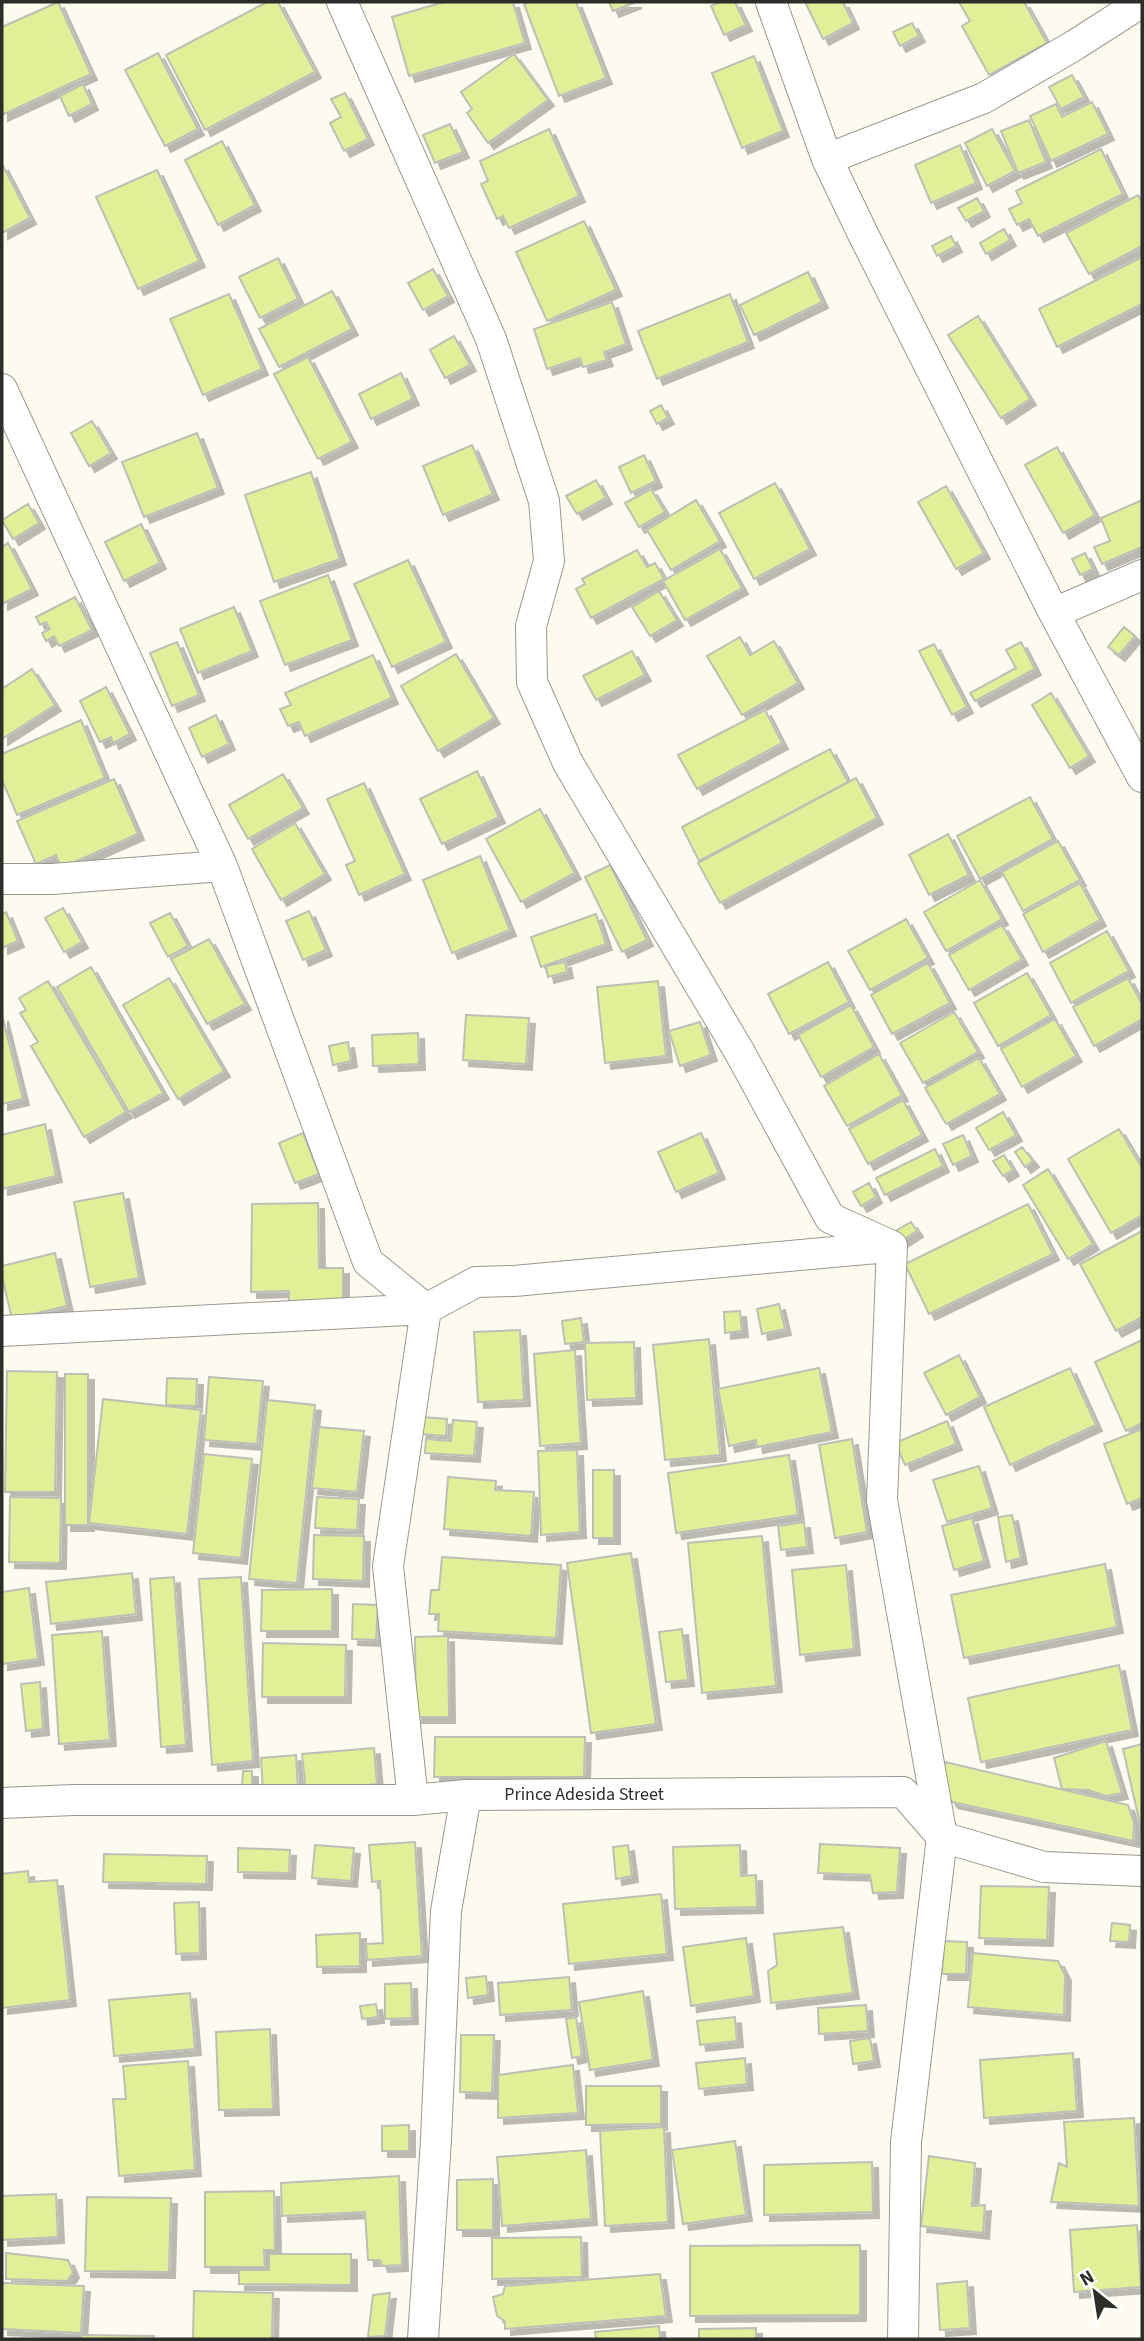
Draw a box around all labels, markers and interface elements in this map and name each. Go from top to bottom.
street label: Prince Adesida Street [504,1782,664,1807]
north arrow [1060,2257,1130,2327]
text: N [1075,2264,1099,2293]

